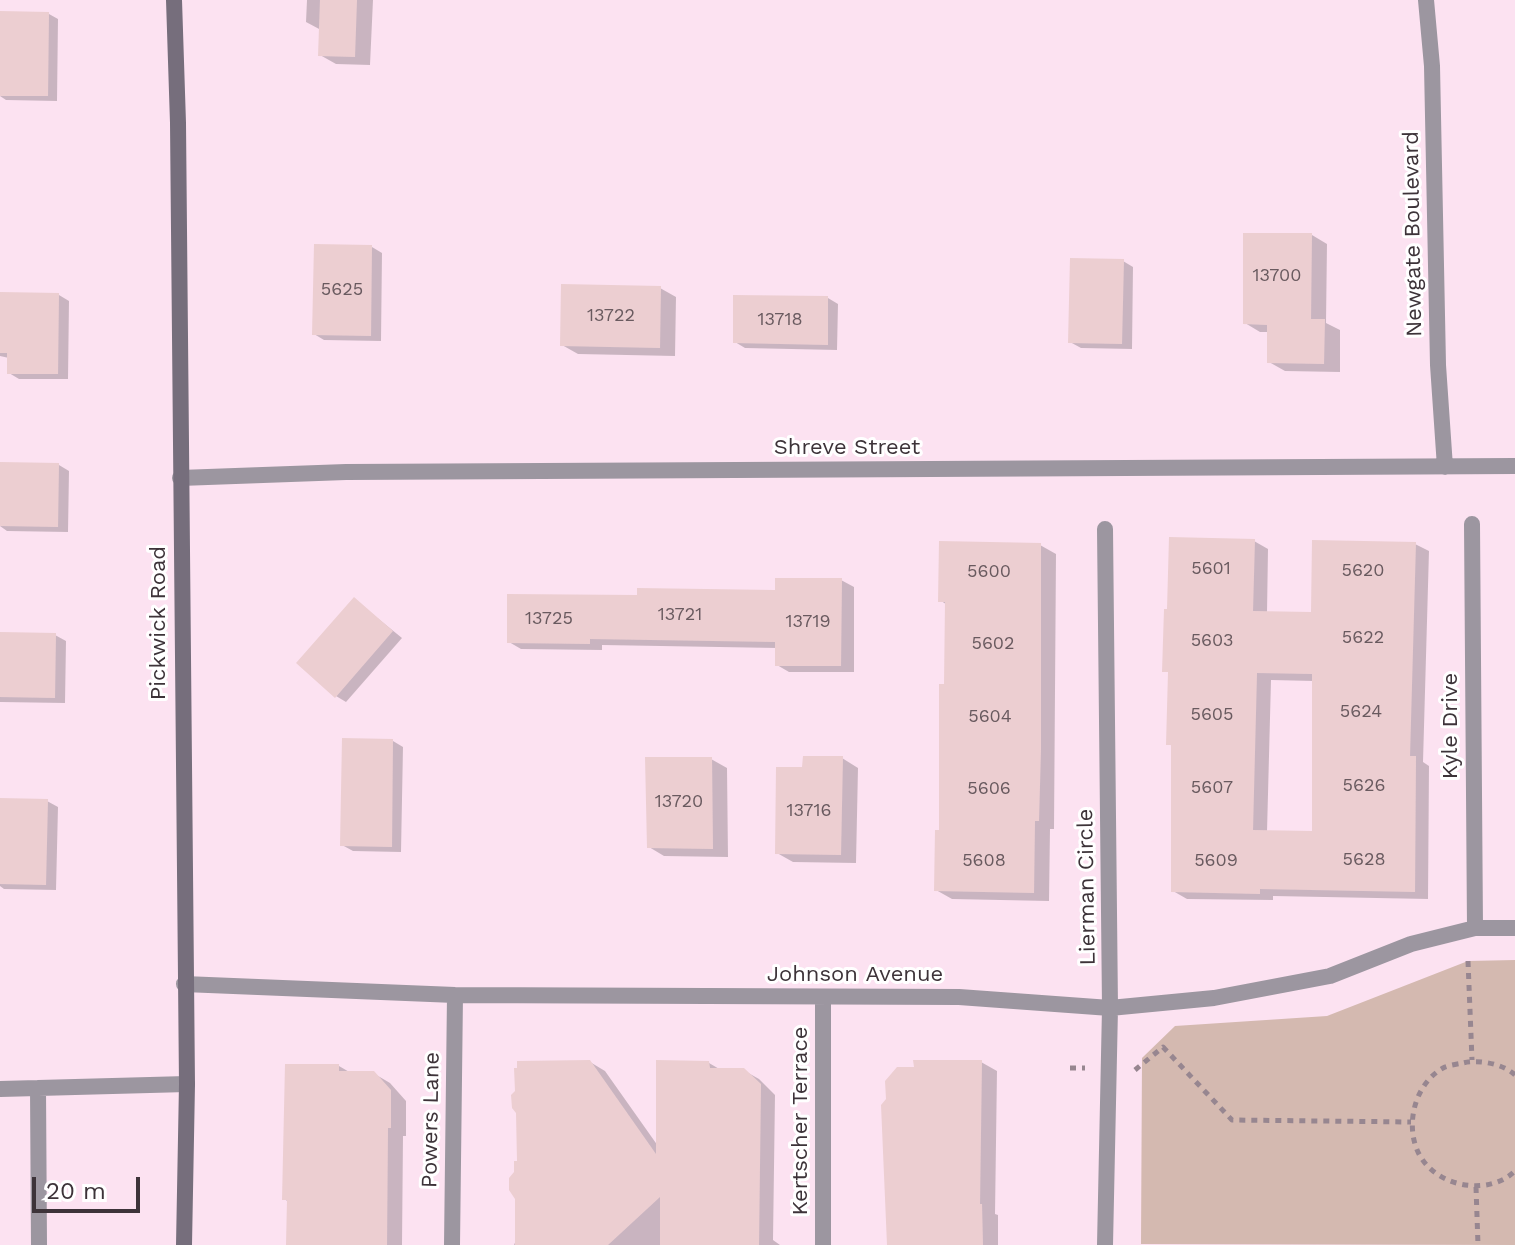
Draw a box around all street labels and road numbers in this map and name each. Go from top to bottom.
street label: Newgate Boulevard [1398,131,1428,337]
street label: Shreve Street [774,435,920,461]
street label: Pickwick Road [146,546,172,700]
street label: Kyle Drive [1438,673,1464,779]
street label: Lierman Circle [1072,809,1102,965]
street label: Johnson Avenue [767,962,943,988]
street label: Kertscher Terrace [788,1026,814,1216]
street label: Powers Lane [417,1052,445,1188]

